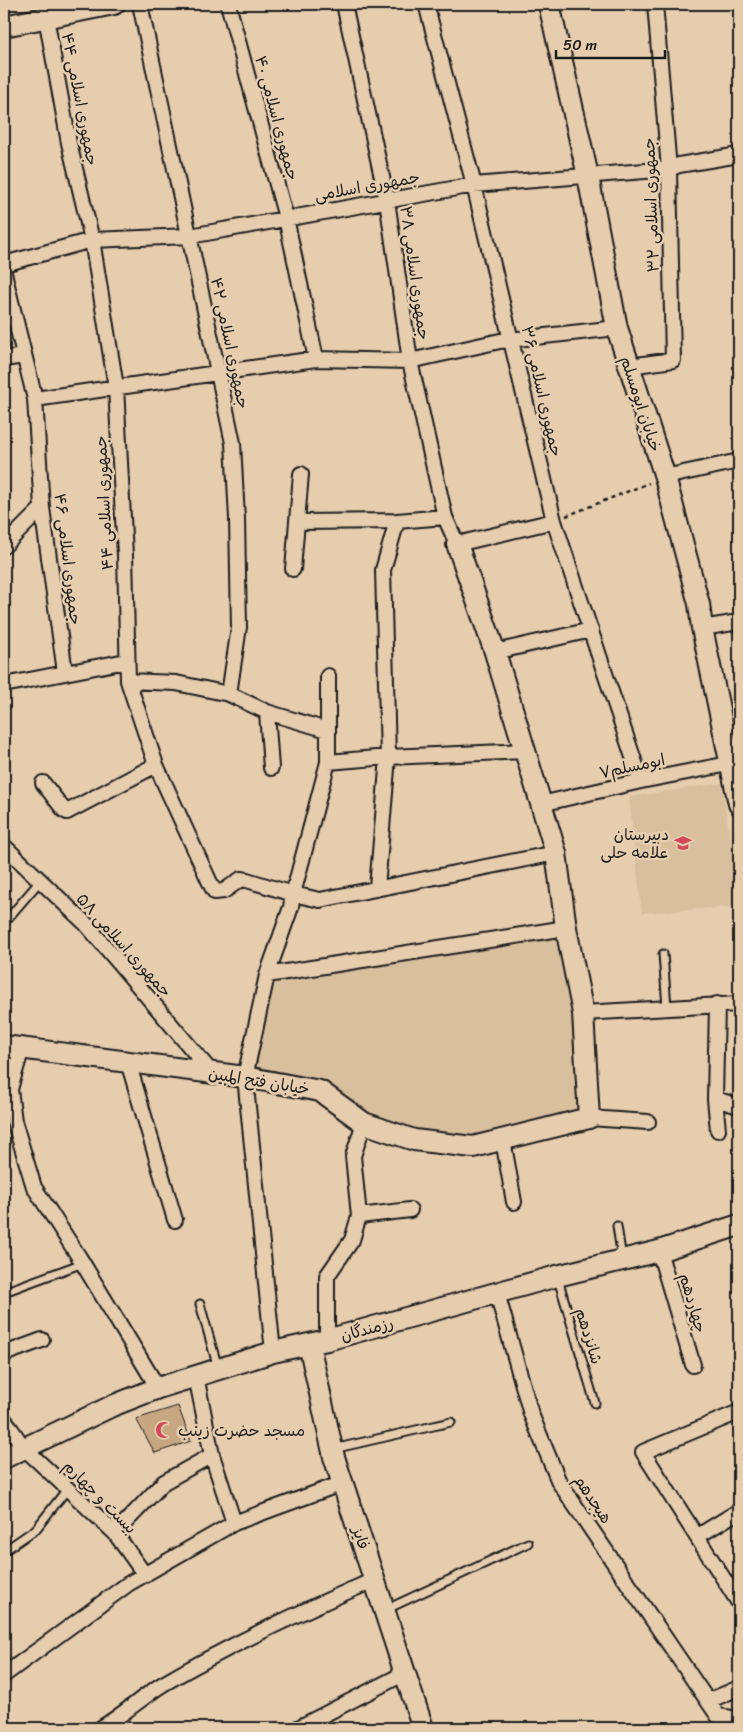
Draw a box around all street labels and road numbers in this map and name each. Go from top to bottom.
street label: جمهوری اسلامی ۴۴ [53,30,107,168]
street label: جمهوری اسلامی ۴۰ [246,52,308,184]
street label: جمهوری اسلامی ۳۲ [634,137,668,273]
street label: جمهوری اسلامی [312,162,422,210]
street label: جمهوری اسلامی ۳۸ [391,204,439,342]
street label: جمهوری اسلامی ۴۲ [202,275,258,411]
street label: جمهوری اسلامی ۳۶ [513,323,571,459]
street label: خیابان ابومسلم [612,352,670,456]
street label: جمهوری اسلامی ۴۴ [86,435,122,571]
street label: جمهوری اسلامی ۴۶ [46,491,90,627]
street label: ابومسلم۷ [596,745,668,787]
street label: جمهوری اسلامی ۵۸ [69,886,179,1004]
street label: خیابان فتح المبین [206,1059,312,1103]
street label: چهاردهم [671,1270,715,1336]
street label: شانزدهم [567,1304,611,1368]
street label: رزمندگان [337,1308,397,1350]
street label: بیست و چهارم [56,1453,144,1541]
street label: هیجدهم [566,1468,620,1530]
street label: فایز [343,1521,378,1553]

